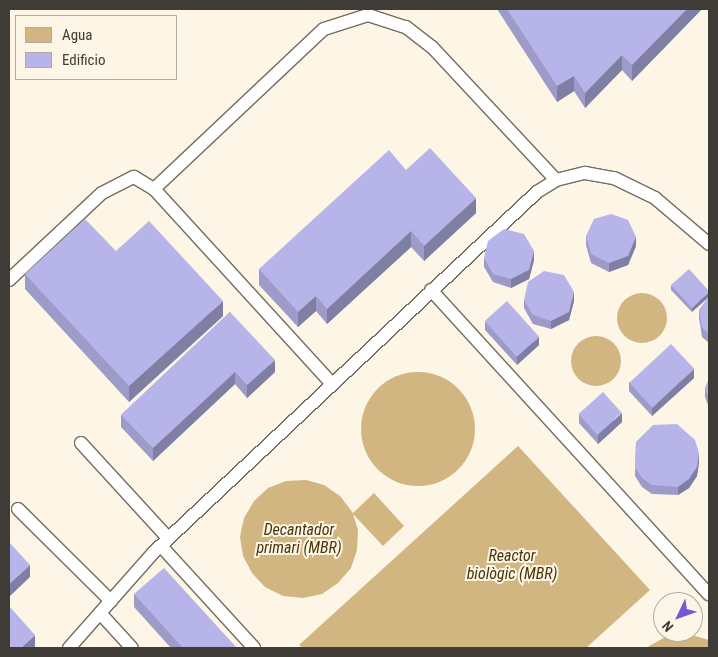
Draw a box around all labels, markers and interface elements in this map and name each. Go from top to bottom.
legend [15,15,178,80]
text: Agua [62,26,92,44]
text: Edificio [62,51,105,69]
water label: Decantador primari (MBR) [256,520,342,558]
water label: Reactor biològic (MBR) [467,546,557,584]
north arrow [653,592,703,642]
text: N [659,618,676,635]

